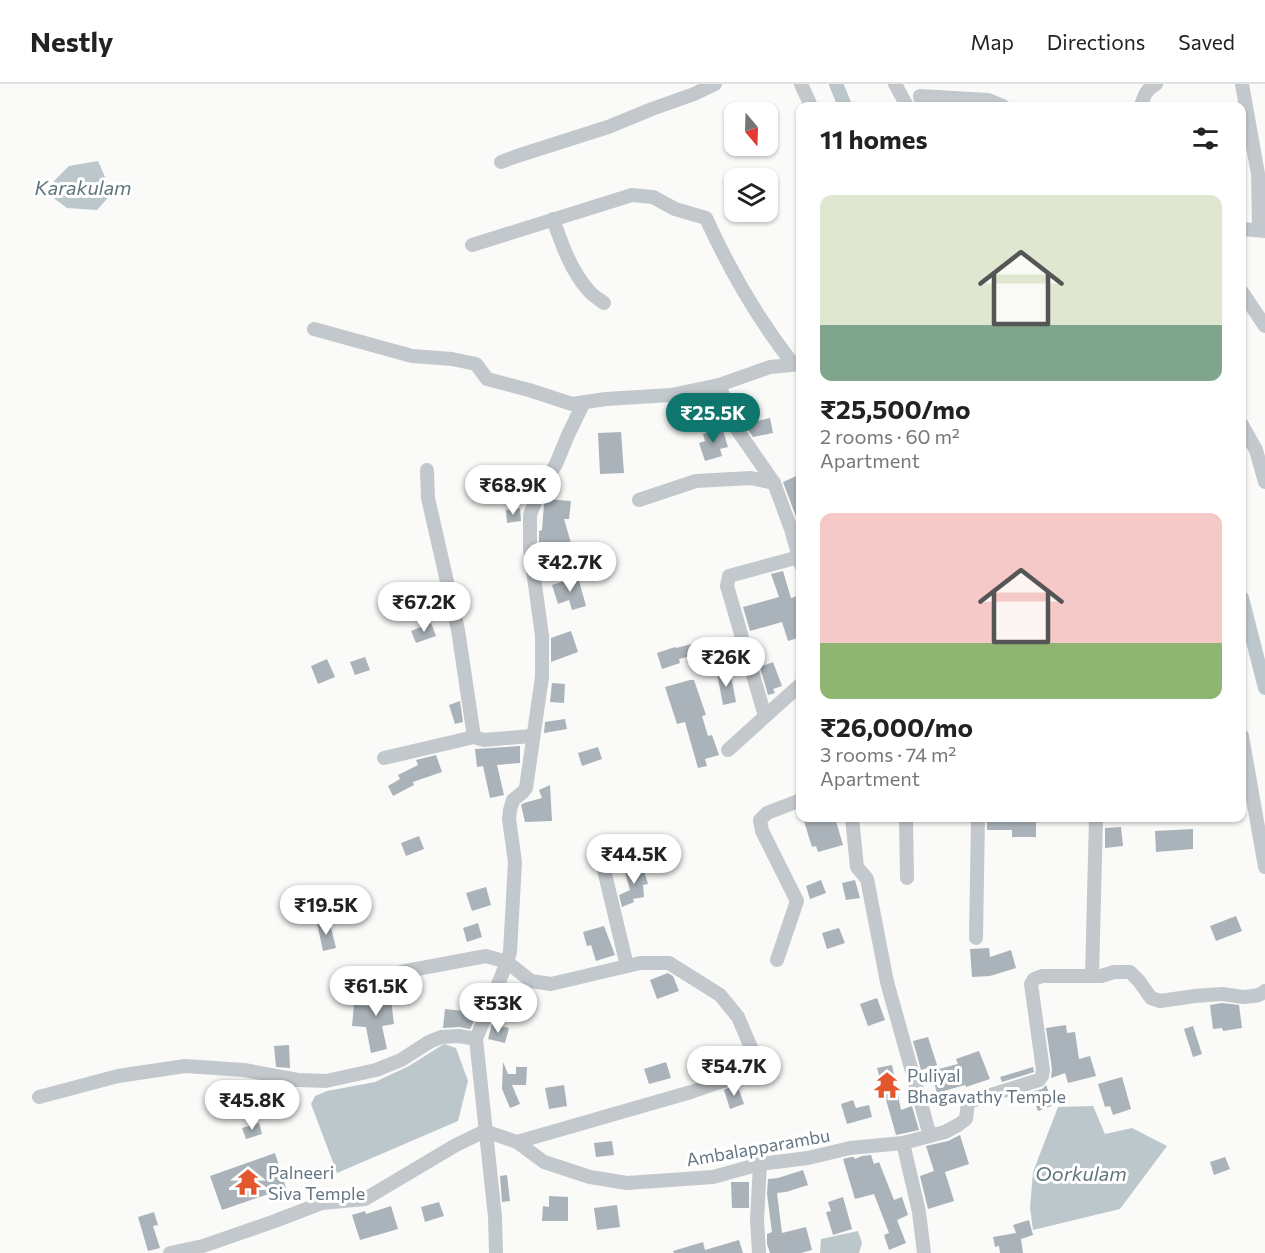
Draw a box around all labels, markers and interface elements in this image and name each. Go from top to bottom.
text: Nestly [30,24,113,58]
text: Map [971,29,1014,54]
text: Directions [1047,29,1145,54]
text: Saved [1178,29,1235,54]
north arrow [724,102,778,156]
map controls [724,102,778,222]
icon: filters [1189,122,1222,155]
text: 11 homes [820,123,928,154]
button: layers [724,168,778,222]
water label: Karakulam [34,175,132,199]
icon: home [967,234,1075,342]
pin: ₹25.5K [664,393,762,444]
text: ₹25,500/mo [820,393,971,424]
text: ₹25.5K [680,400,746,424]
text: 2 rooms · 60 m² [820,424,960,448]
text: Apartment [820,448,920,472]
pin: ₹68.9K [464,465,562,516]
text: ₹68.9K [479,472,547,496]
pin: ₹42.7K [521,542,619,593]
text: ₹42.7K [537,549,603,573]
icon: home [967,552,1075,660]
pin: ₹67.2K [375,582,473,633]
text: ₹67.2K [392,589,456,613]
pin: ₹26K [690,637,762,688]
text: ₹26K [701,644,751,668]
text: ₹26,000/mo [820,711,973,742]
text: 3 rooms · 74 m² [820,742,956,766]
text: Apartment [820,766,920,790]
pin: ₹44.5K [585,834,683,885]
text: ₹44.5K [600,841,668,865]
pin: ₹19.5K [277,885,375,936]
text: ₹19.5K [294,892,358,916]
pin: ₹61.5K [327,966,425,1017]
text: ₹61.5K [344,973,408,997]
pin: ₹53K [462,983,534,1034]
text: ₹53K [473,990,523,1014]
pin: ₹54.7K [685,1046,783,1097]
text: ₹54.7K [701,1053,767,1077]
place label: Puliyal Bhagavathy Temple [907,1064,1066,1107]
temple icon: Puliyal Bhagavathy Temple [872,1070,902,1100]
pin: ₹45.8K [203,1080,301,1131]
text: ₹45.8K [219,1087,285,1111]
street label: Ambalapparambu [684,1124,832,1170]
place label: Palneeri Siva Temple [268,1161,365,1204]
water label: Oorkulam [1035,1161,1127,1185]
temple icon: Palneeri Siva Temple [233,1167,263,1197]

